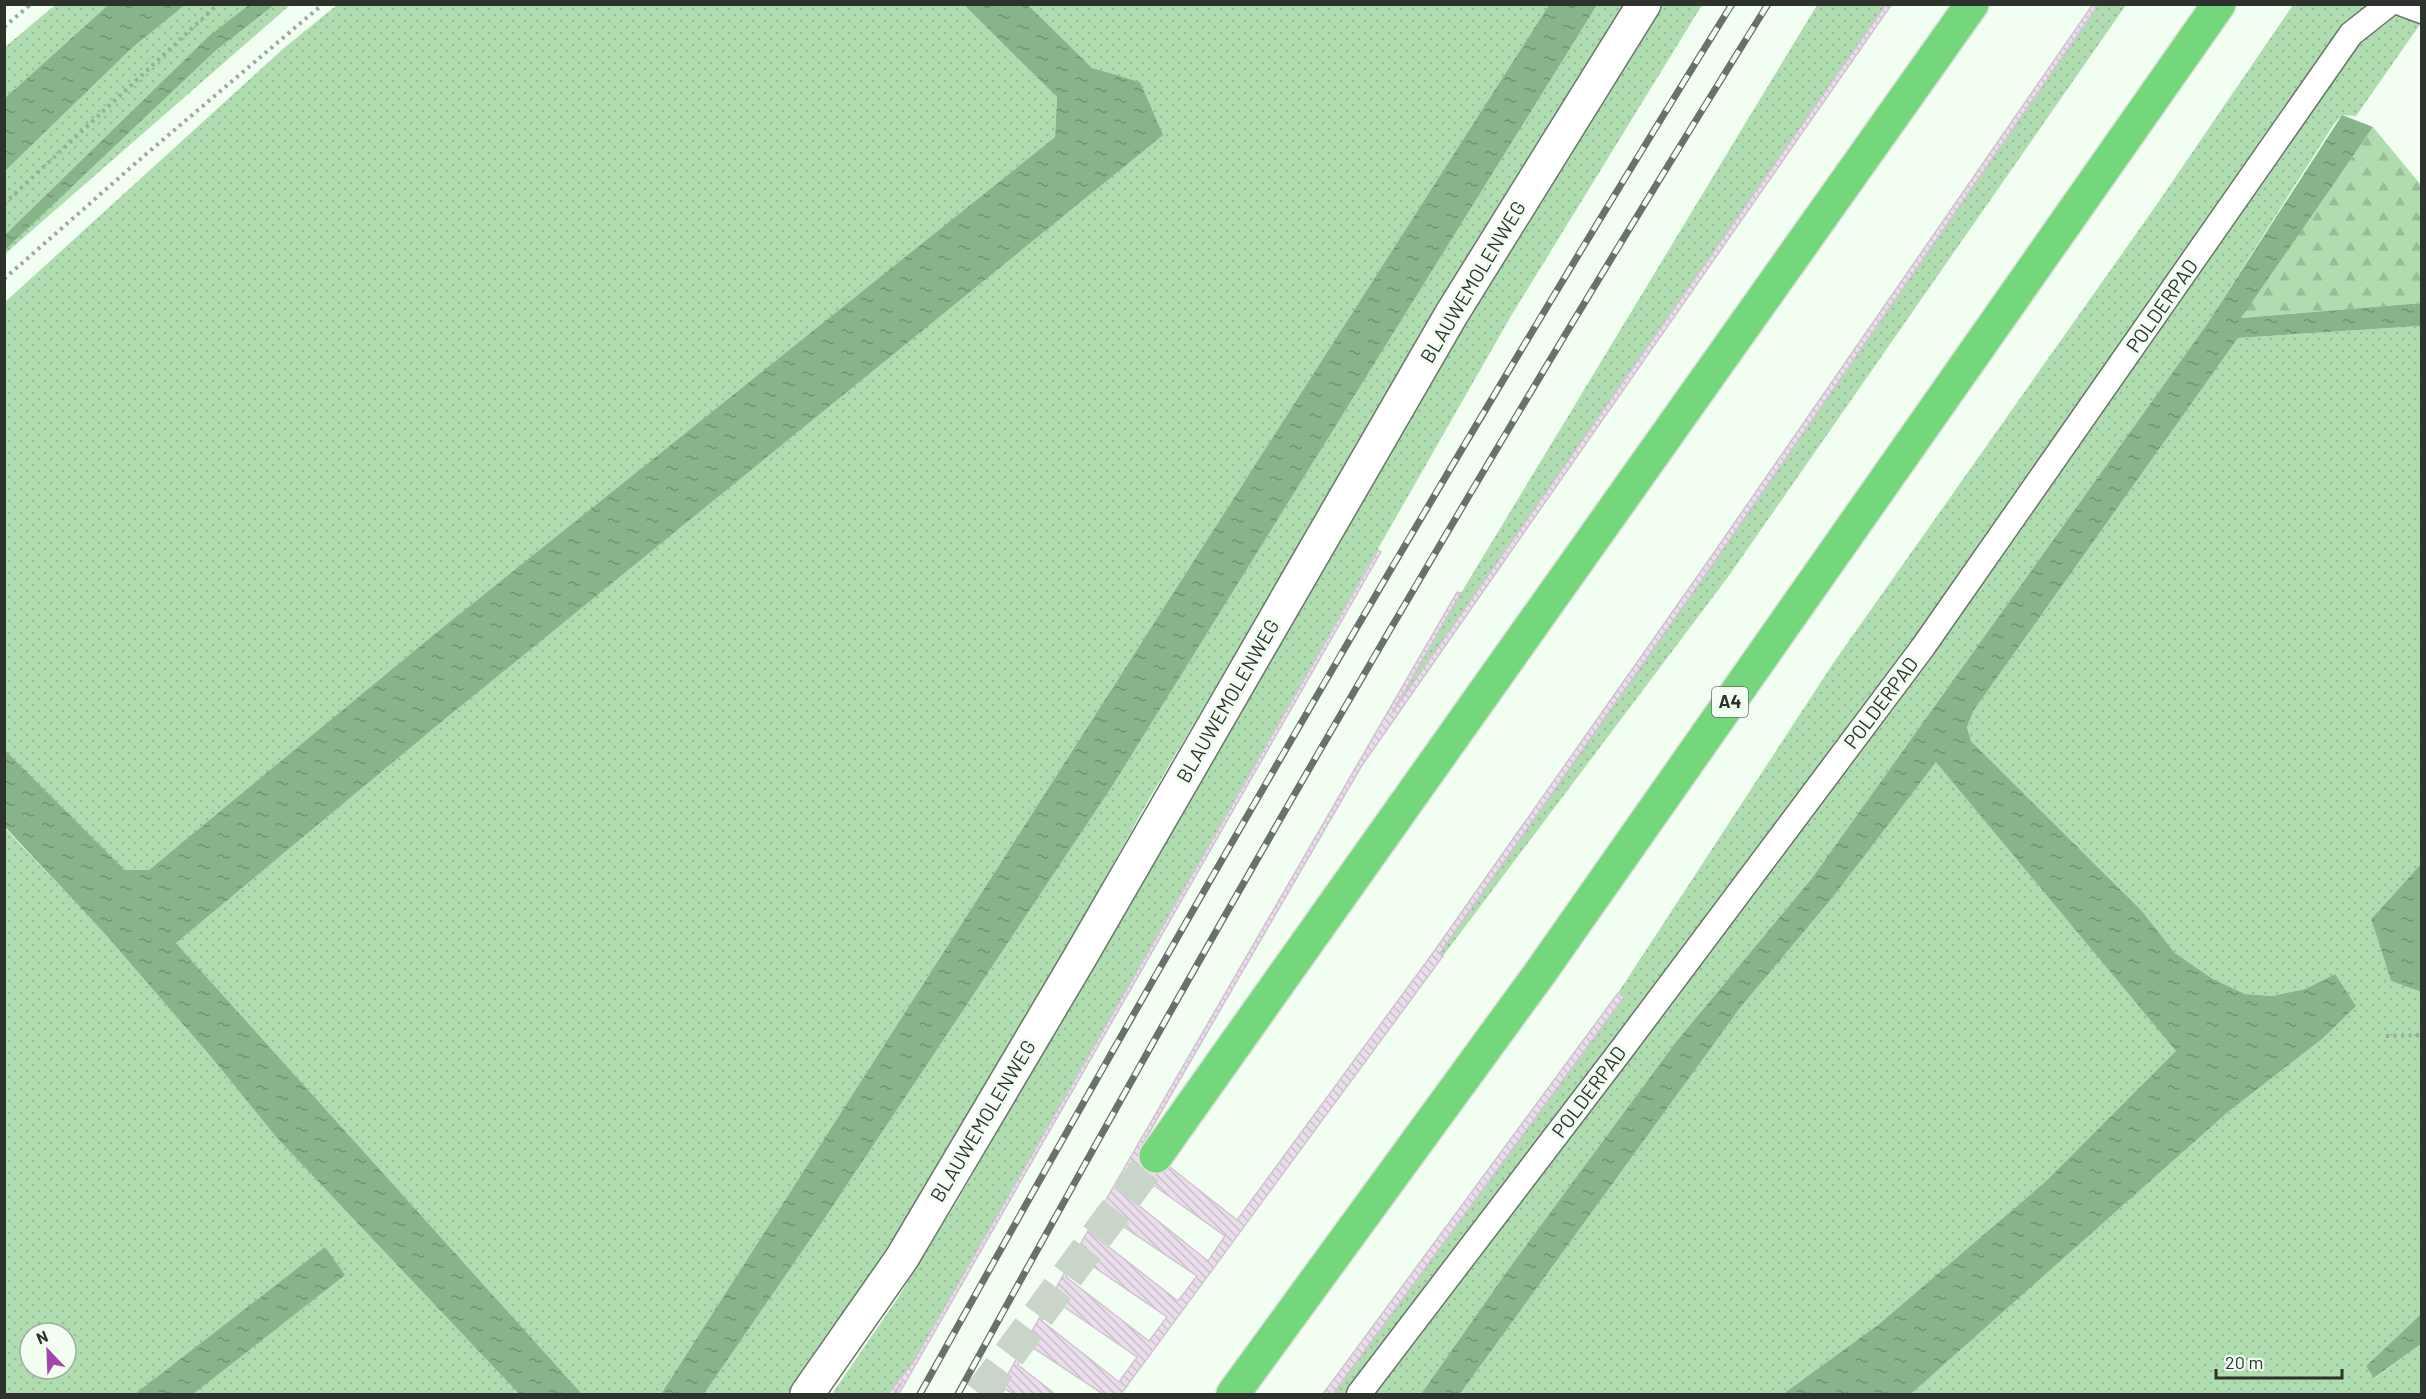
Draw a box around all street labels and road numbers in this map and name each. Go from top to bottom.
street label: BLAUWEMOLENWEG [1414,196,1530,367]
street label: POLDERPAD [2120,254,2202,357]
street label: BLAUWEMOLENWEG [1171,615,1284,786]
street label: POLDERPAD [1838,652,1922,753]
road number: A4 [1712,687,1748,717]
street label: BLAUWEMOLENWEG [924,1035,1040,1206]
street label: POLDERPAD [1546,1041,1630,1142]

